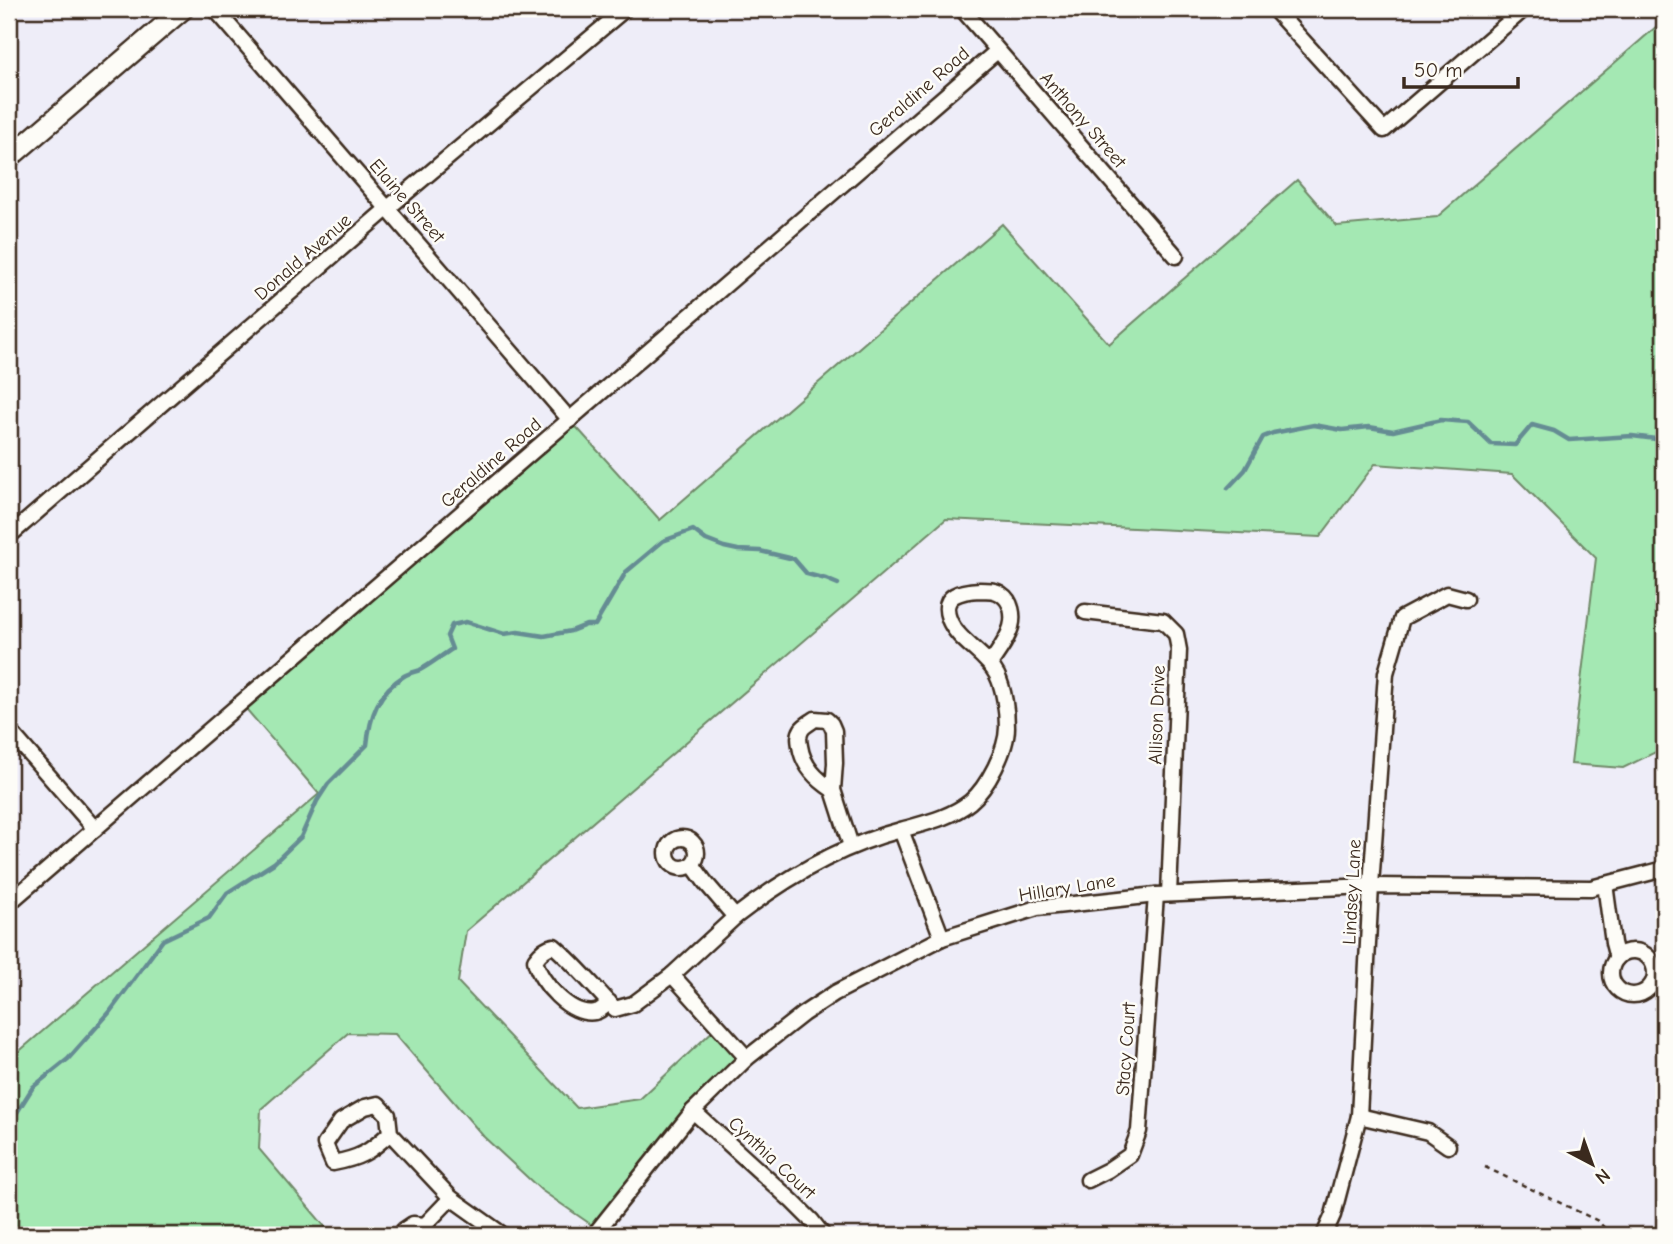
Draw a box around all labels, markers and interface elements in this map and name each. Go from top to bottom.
street label: Geraldine Road [864,42,974,142]
scale bar [1404,46,1517,90]
text: 50 m [1414,58,1463,82]
street label: Anthony Street [1035,67,1131,173]
street label: Elaine Street [365,155,450,248]
street label: Donald Avenue [250,209,356,305]
street label: Geraldine Road [436,413,546,513]
street label: Allison Drive [1144,665,1170,765]
street label: Lindsey Lane [1338,839,1366,945]
street label: Hillary Lane [1017,870,1117,906]
street label: Stacy Court [1112,1001,1140,1096]
street label: Cynthia Court [724,1112,821,1204]
north arrow [1558,1128,1628,1198]
text: N [1591,1164,1614,1188]

